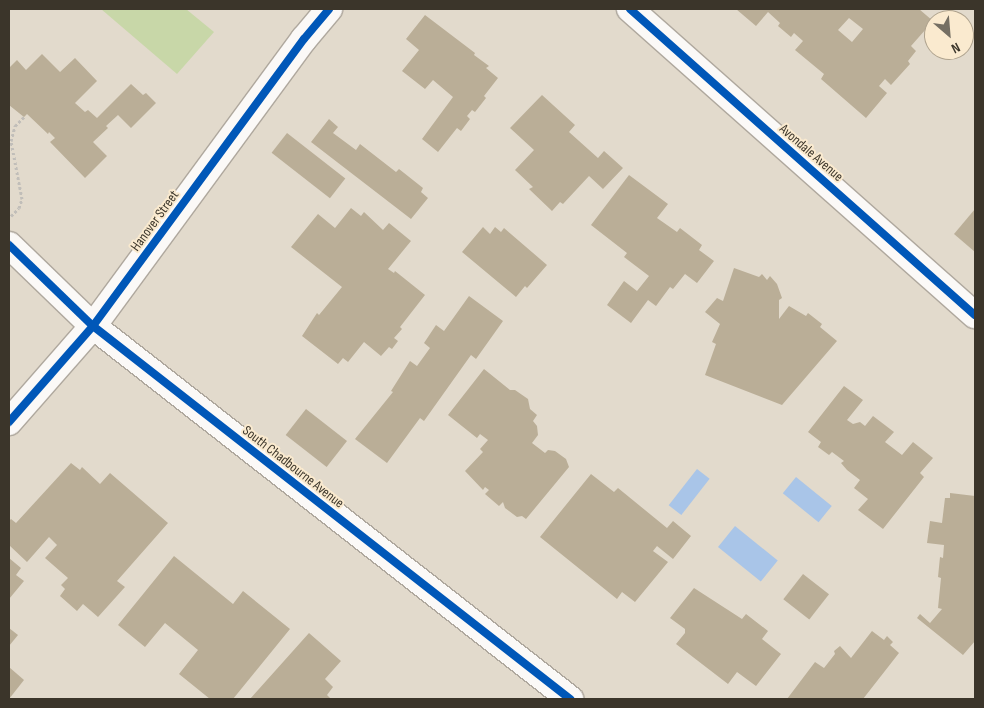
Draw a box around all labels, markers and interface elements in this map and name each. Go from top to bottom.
north arrow [924,10,974,60]
text: N [948,39,963,57]
street label: Avondale Avenue [776,121,846,185]
street label: Hanover Street [127,187,183,255]
street label: South Chadbourne Avenue [239,422,347,512]

